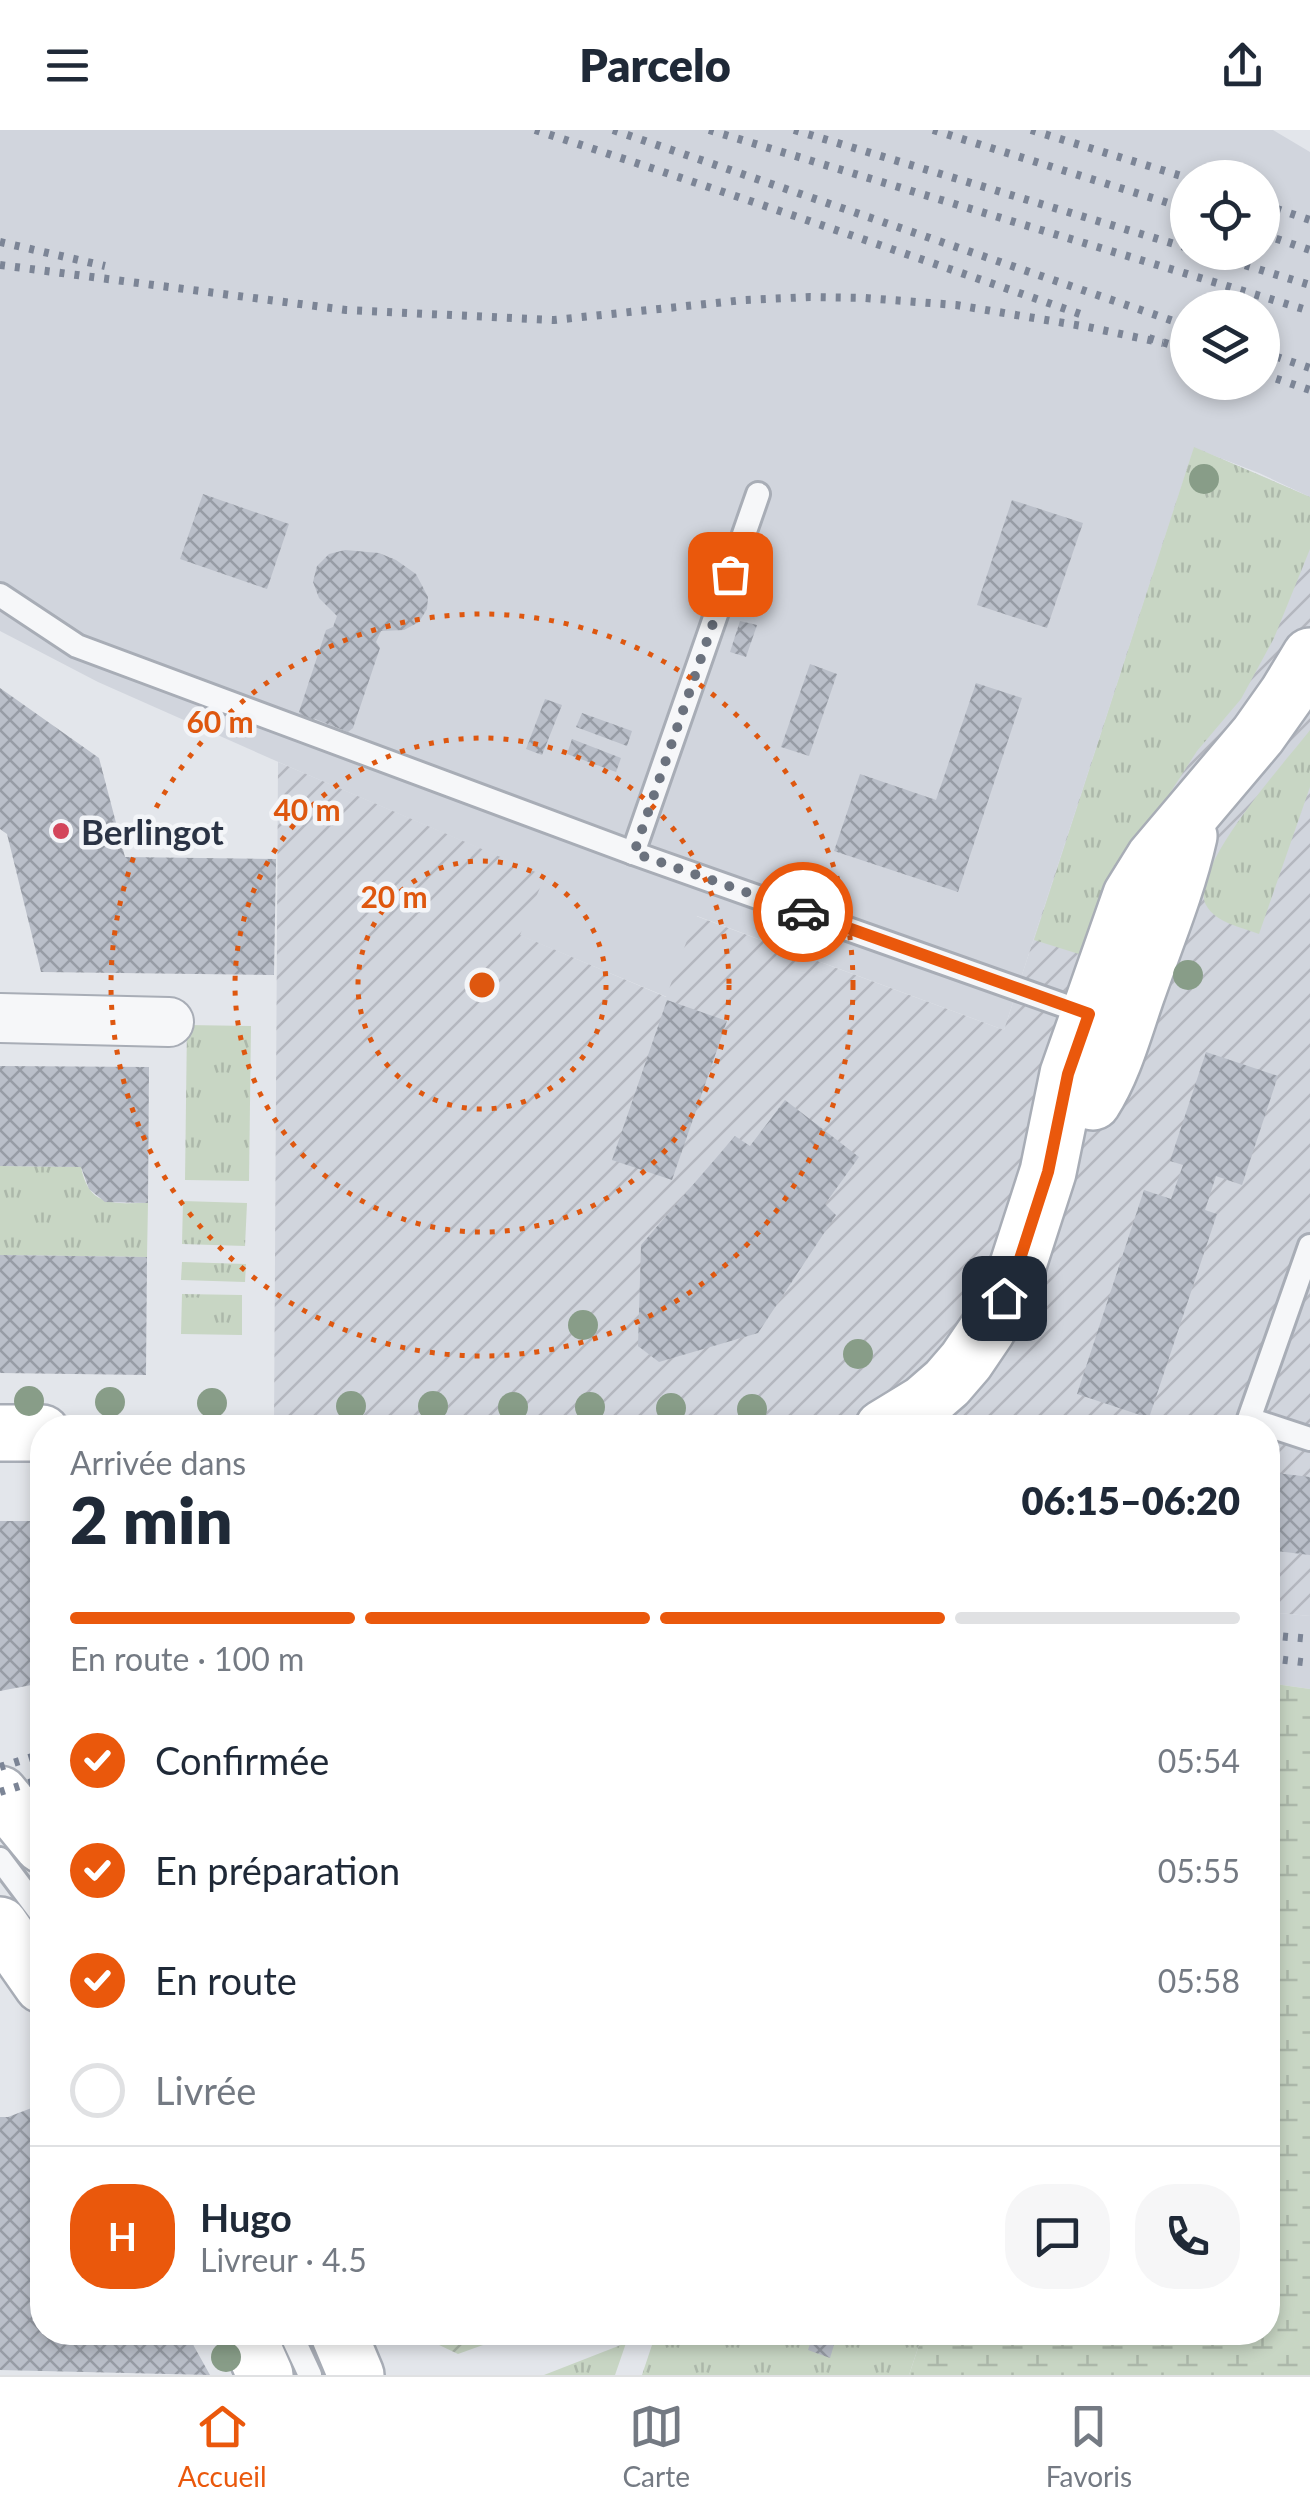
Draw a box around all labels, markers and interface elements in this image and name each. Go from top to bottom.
icon: menu [40,38,95,93]
text: Parcelo [579,38,731,92]
icon: share [1215,38,1270,93]
map controls [1170,160,1280,400]
button: locate [1170,160,1280,270]
button: layers [1170,290,1280,400]
pin [688,532,773,617]
icon: bag [703,547,758,602]
text: 60 m [186,703,254,739]
text: 40 m [273,791,341,827]
place label: Berlingot [81,810,224,852]
marker: Berlingot [50,820,72,842]
courier [753,862,853,962]
text: 20 m [360,878,428,914]
icon: car [776,885,831,940]
centre of rings [464,967,500,1003]
pin [962,1256,1047,1341]
icon: home [977,1271,1032,1326]
text: Arrivée dans [70,1443,246,1482]
text: 06:15–06:20 [1021,1477,1240,1523]
text: 2 min [70,1480,232,1558]
text: En route · 100 m [70,1639,304,1678]
icon: check [70,1733,125,1788]
text: Confirmée [155,1737,329,1783]
text: 05:54 [1158,1741,1240,1780]
icon: check [70,1843,125,1898]
text: En préparation [155,1847,400,1893]
text: 05:55 [1158,1851,1240,1890]
icon: check [70,1953,125,2008]
text: En route [155,1957,297,2003]
text: 05:58 [1158,1961,1240,2000]
text: Livrée [155,2067,256,2113]
button: chat [1005,2184,1110,2289]
button: phone [1135,2184,1240,2289]
text: Hugo [200,2194,292,2240]
text: H [108,2213,137,2259]
text: Livreur · 4.5 [200,2240,367,2279]
tab: Accueil [178,2399,267,2493]
tab: Carte [622,2399,690,2493]
tab: Favoris [1046,2399,1132,2493]

